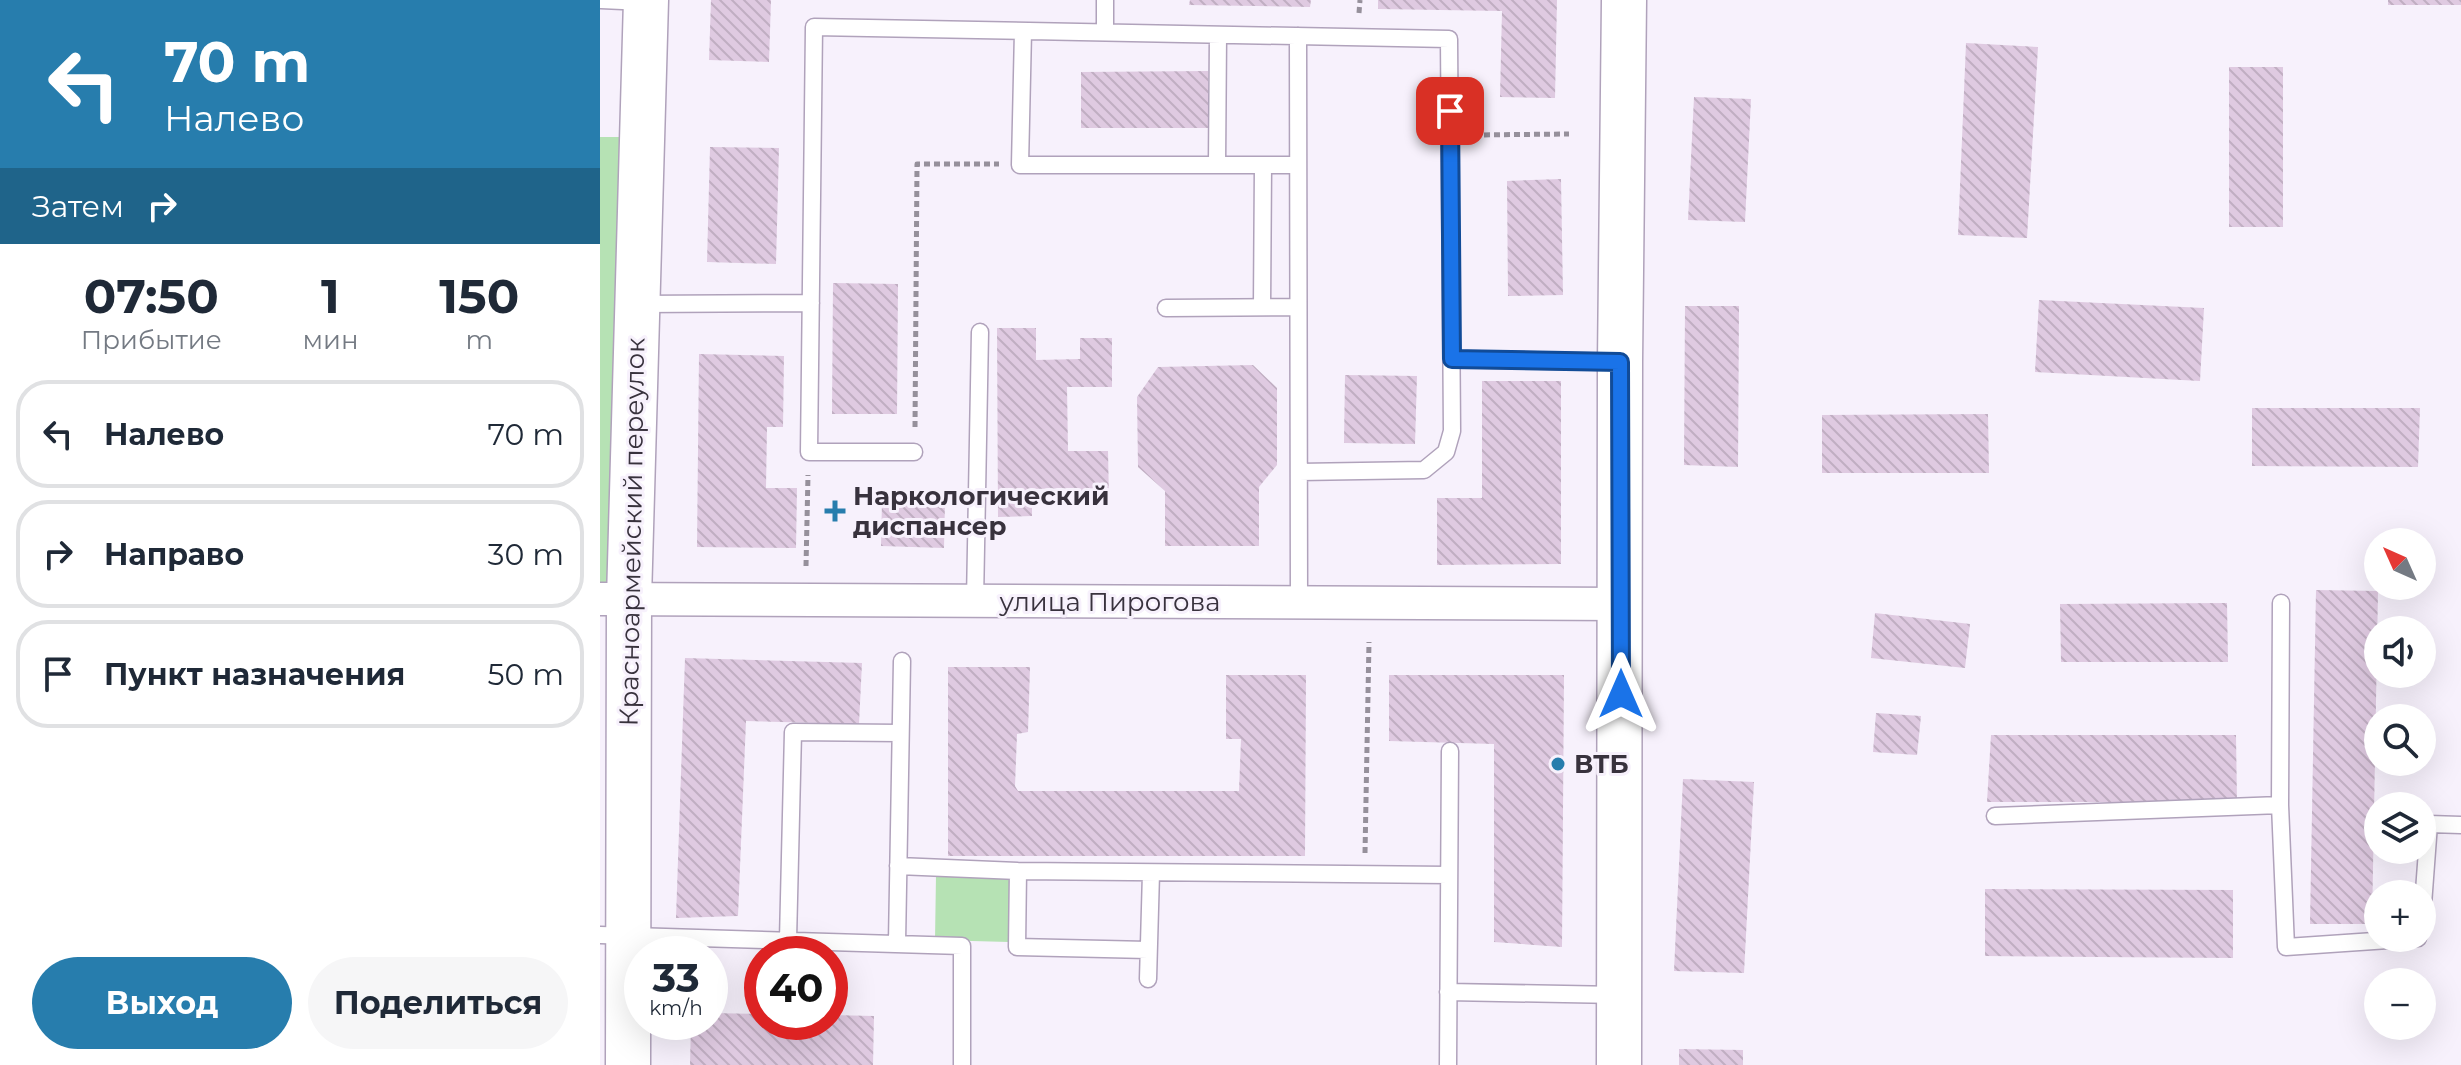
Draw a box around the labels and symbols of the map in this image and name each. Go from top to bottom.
pin [1416,77,1484,145]
street label: Красноармейский переулок [613,337,651,727]
place label: Наркологический диспансер [853,480,1109,542]
marker: Наркологический диспансер [824,500,846,522]
north arrow [2364,528,2436,600]
street label: улица Пирогова [999,586,1220,618]
position arrow [1579,652,1663,736]
place label: ВТБ [1574,748,1629,780]
marker: ВТБ [1549,755,1567,773]
speed limit sign: 40 [744,936,848,1040]

